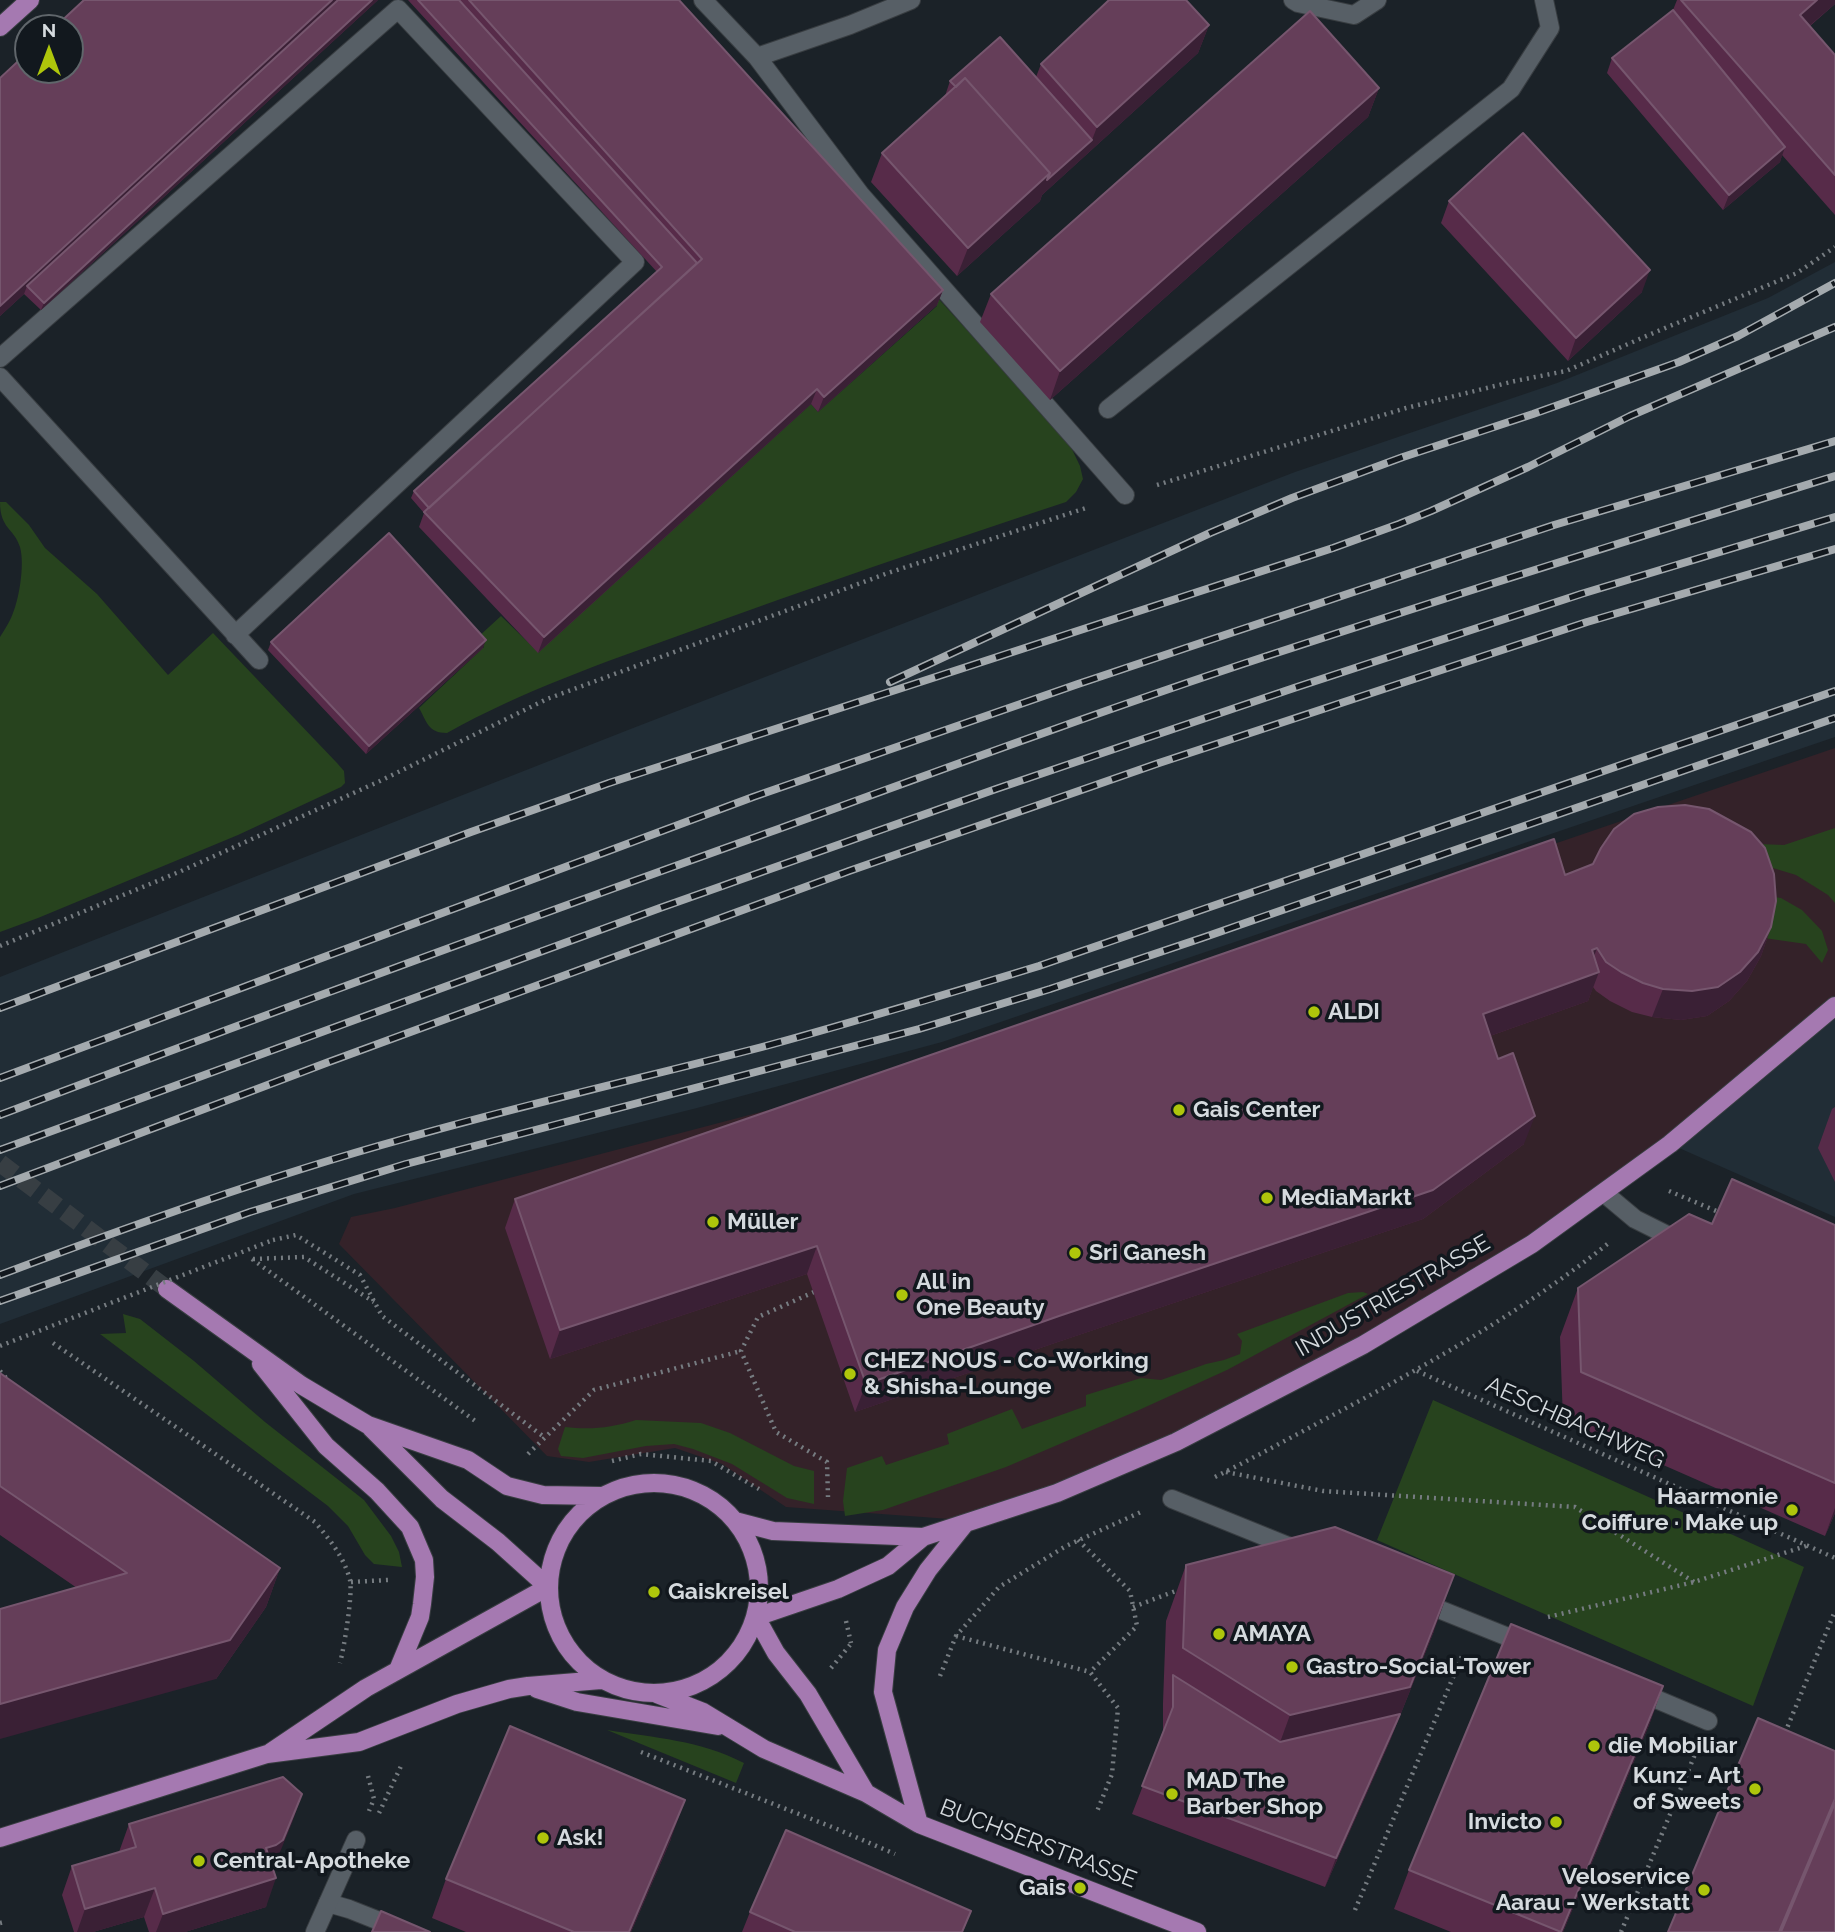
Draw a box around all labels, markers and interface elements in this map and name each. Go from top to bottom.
north arrow [14,14,84,84]
text: N [42,19,56,41]
place label: ALDI [1328,998,1380,1026]
marker: ALDI [1306,1004,1322,1020]
place label: Gais Center [1193,1096,1320,1124]
marker: Gais Center [1171,1102,1187,1118]
place label: MediaMarkt [1281,1184,1412,1212]
marker: MediaMarkt [1259,1190,1275,1206]
place label: Müller [727,1208,798,1236]
marker: Müller [705,1214,721,1230]
street label: INDUSTRIESTRASSE [1291,1229,1495,1363]
place label: Sri Ganesh [1089,1239,1206,1267]
marker: Sri Ganesh [1067,1245,1083,1261]
place label: All in One Beauty [916,1268,1045,1322]
marker: All in One Beauty [894,1287,910,1303]
place label: CHEZ NOUS - Co-Working & Shisha-Lounge [864,1347,1149,1401]
marker: CHEZ NOUS - Co-Working & Shisha-Lounge [842,1366,858,1382]
street label: AESCHBACHWEG [1481,1371,1669,1475]
place label: Haarmonie Coiffure · Make up [1581,1483,1778,1537]
marker: Haarmonie Coiffure · Make up [1784,1502,1800,1518]
place label: Gaiskreisel [668,1578,789,1606]
marker: Gaiskreisel [646,1584,662,1600]
place label: AMAYA [1233,1620,1311,1648]
marker: AMAYA [1211,1626,1227,1642]
place label: Gastro-Social-Tower [1306,1653,1531,1681]
marker: Gastro-Social-Tower [1284,1659,1300,1675]
place label: die Mobiliar [1608,1732,1737,1760]
marker: die Mobiliar [1586,1738,1602,1754]
place label: Kunz - Art of Sweets [1633,1762,1741,1816]
place label: MAD The Barber Shop [1186,1767,1323,1821]
marker: Kunz - Art of Sweets [1747,1781,1763,1797]
marker: MAD The Barber Shop [1164,1786,1180,1802]
street label: BUCHSERSTRASSE [936,1794,1140,1894]
place label: Invicto [1468,1808,1542,1836]
marker: Invicto [1548,1814,1564,1830]
place label: Ask! [557,1824,604,1852]
marker: Ask! [535,1830,551,1846]
place label: Central-Apotheke [213,1847,410,1875]
marker: Central-Apotheke [191,1853,207,1869]
place label: Veloservice Aarau - Werkstatt [1496,1863,1690,1917]
place label: Gais [1019,1874,1066,1902]
marker: Gais [1072,1880,1088,1896]
marker: Veloservice Aarau - Werkstatt [1696,1882,1712,1898]

